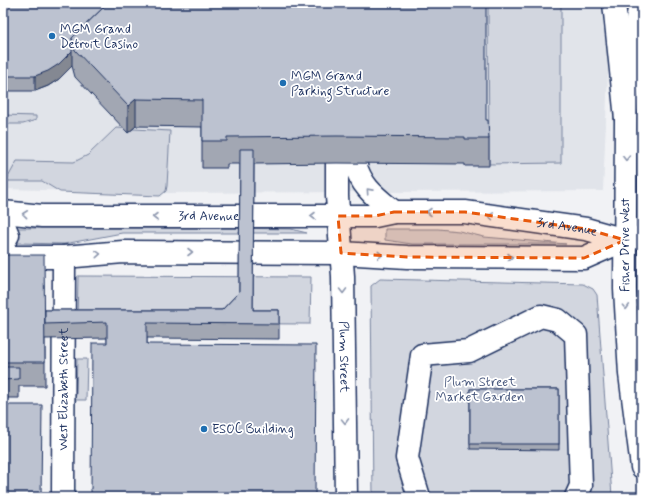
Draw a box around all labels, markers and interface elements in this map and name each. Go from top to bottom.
place label: MGM Grand Detroit Casino [60,21,138,53]
marker: MGM Grand Detroit Casino [47,31,57,41]
place label: MGM Grand Parking Structure [291,68,390,102]
marker: MGM Grand Parking Structure [278,78,288,88]
one-way arrow [622,155,630,161]
one-way arrow [367,188,374,196]
street label: Fisher Drive West [617,198,634,292]
street label: 3rd Avenue [178,208,239,225]
one-way arrow [426,208,432,216]
one-way arrow [22,210,28,219]
one-way arrow [310,212,316,220]
one-way arrow [487,212,494,221]
one-way arrow [152,213,158,221]
street label: 3rd Avenue [536,214,600,240]
one-way arrow [187,248,193,256]
one-way arrow [95,250,101,259]
one-way arrow [377,251,383,260]
one-way arrow [507,253,513,262]
one-way arrow [339,288,348,294]
one-way arrow [621,304,630,310]
street label: Plum Street [335,321,353,393]
street label: West Elizabeth Street [55,327,72,450]
park label: Plum Street Market Garden [436,374,524,406]
one-way arrow [341,418,349,424]
place label: ESOC Building [212,421,294,438]
marker: ESOC Building [199,424,209,434]

